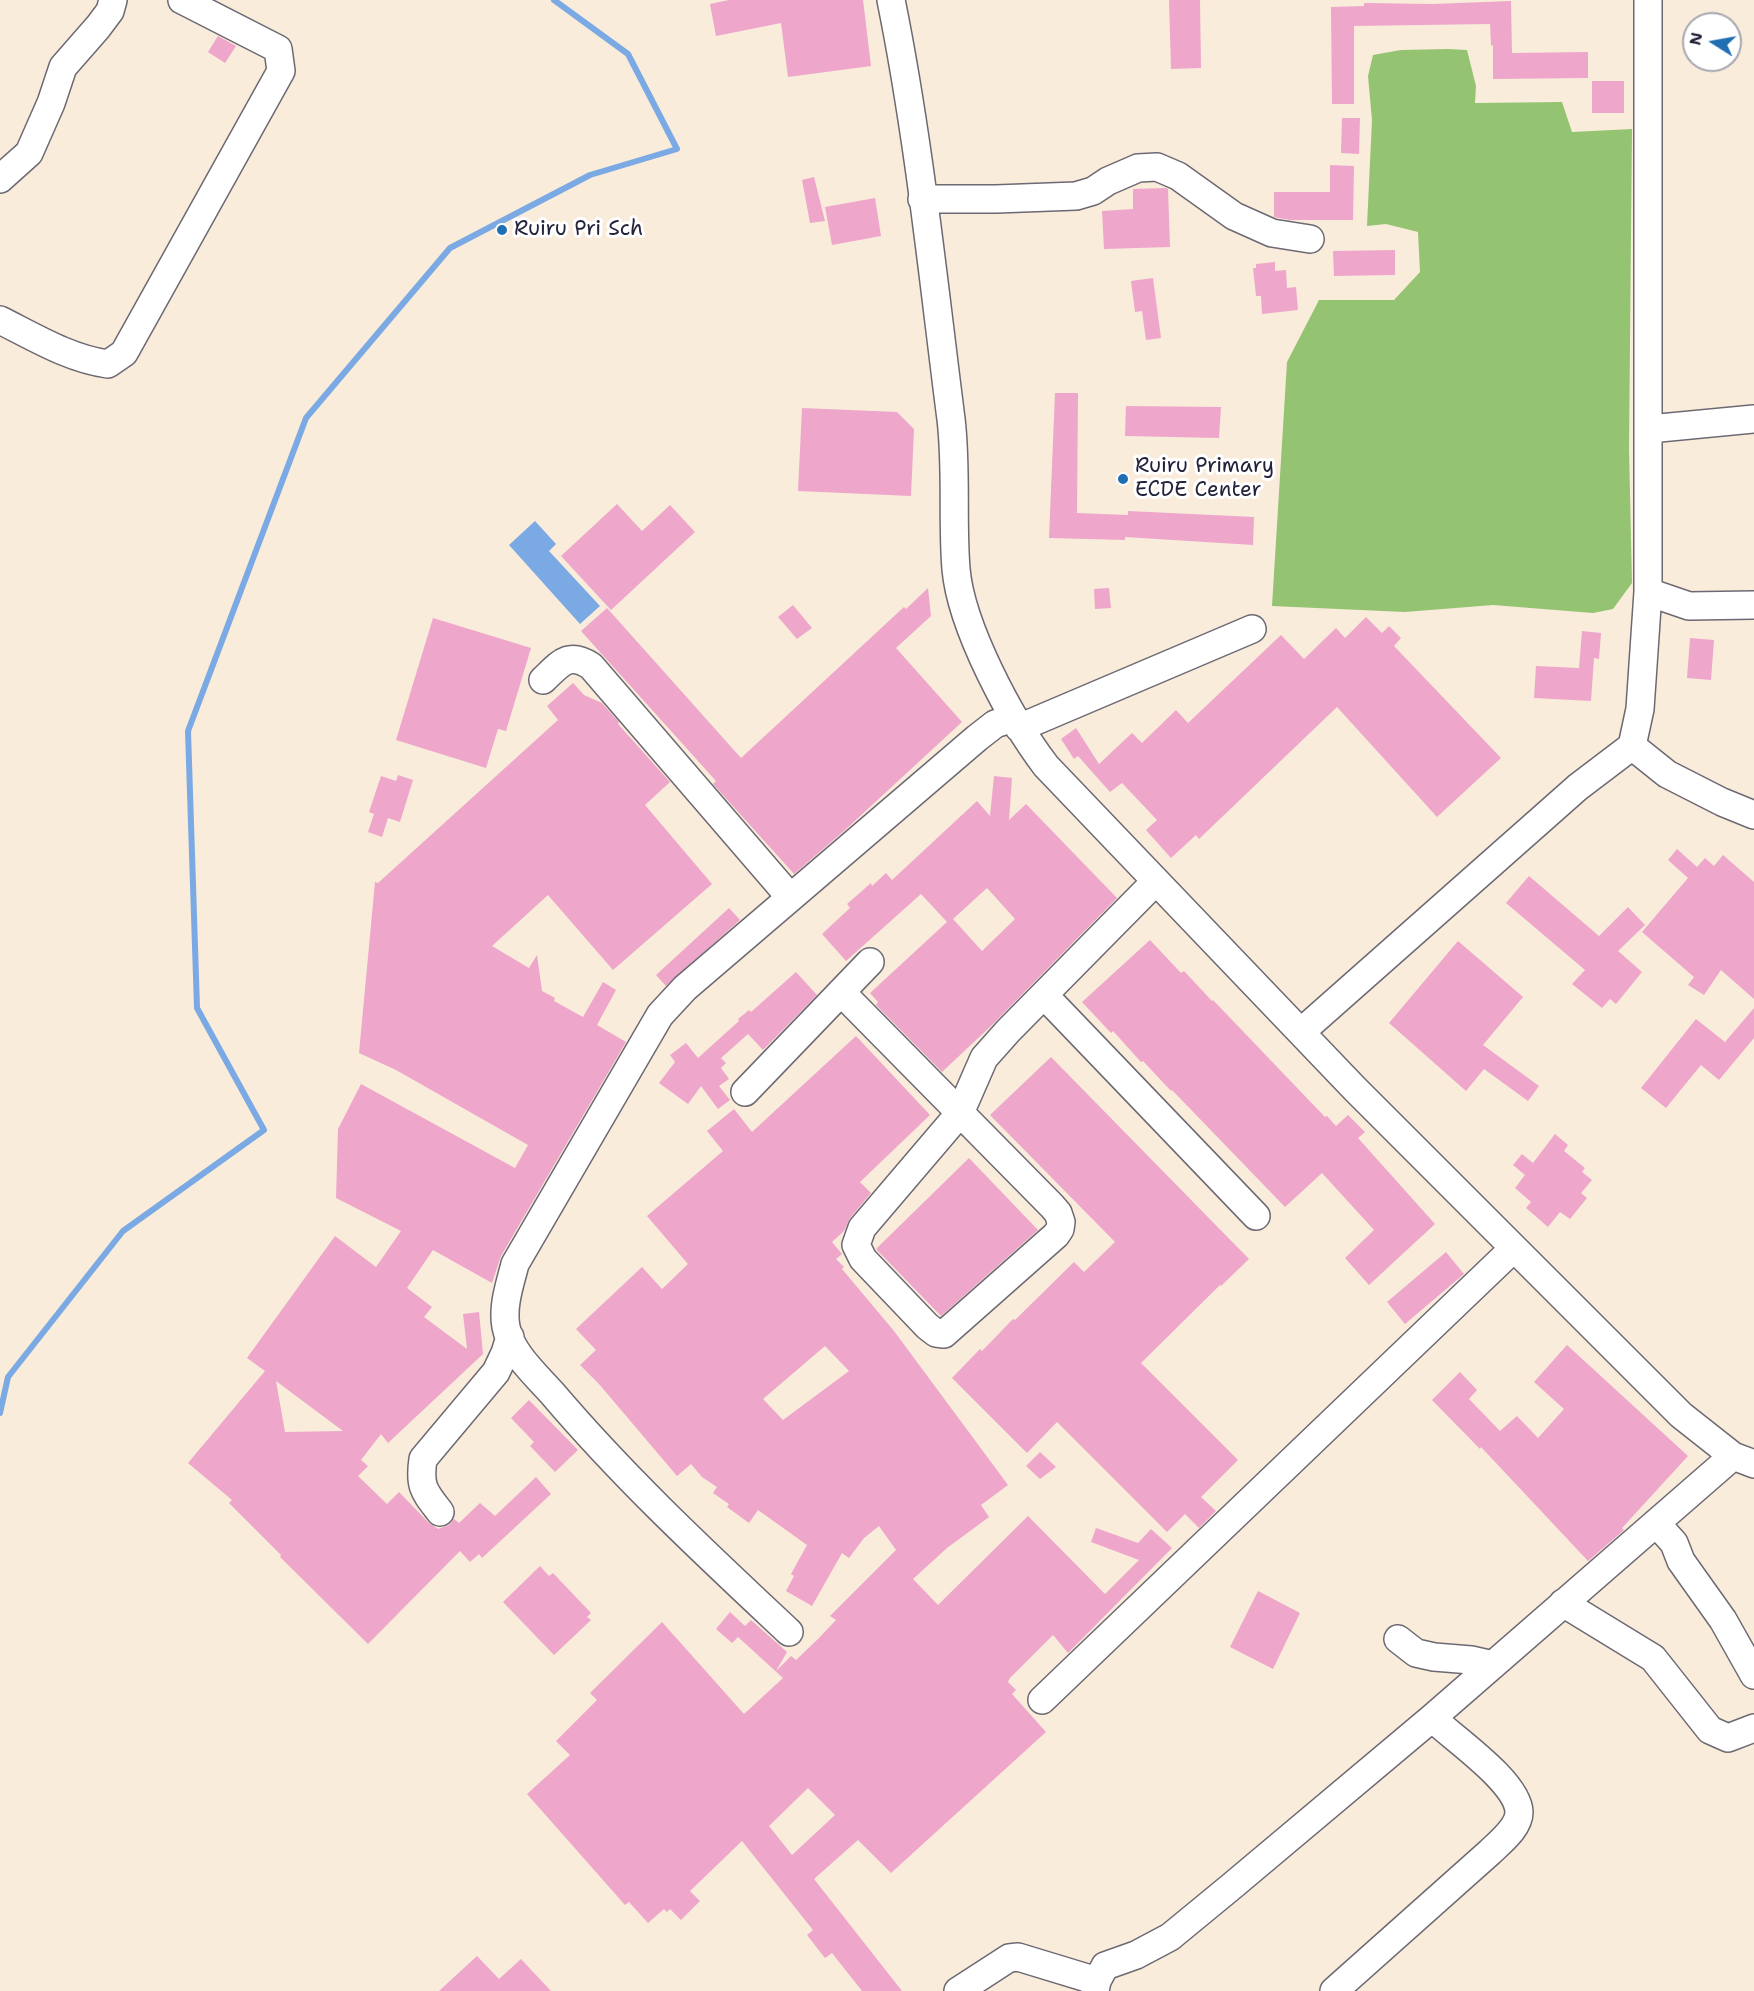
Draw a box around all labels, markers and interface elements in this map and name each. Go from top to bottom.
north arrow [1682,12,1742,72]
text: N [1684,31,1707,47]
place label: Ruiru Pri Sch [514,217,643,243]
marker: Ruiru Pri Sch [495,223,509,237]
place label: Ruiru Primary ECDE Center [1135,454,1274,504]
marker: Ruiru Primary ECDE Center [1116,472,1130,486]

